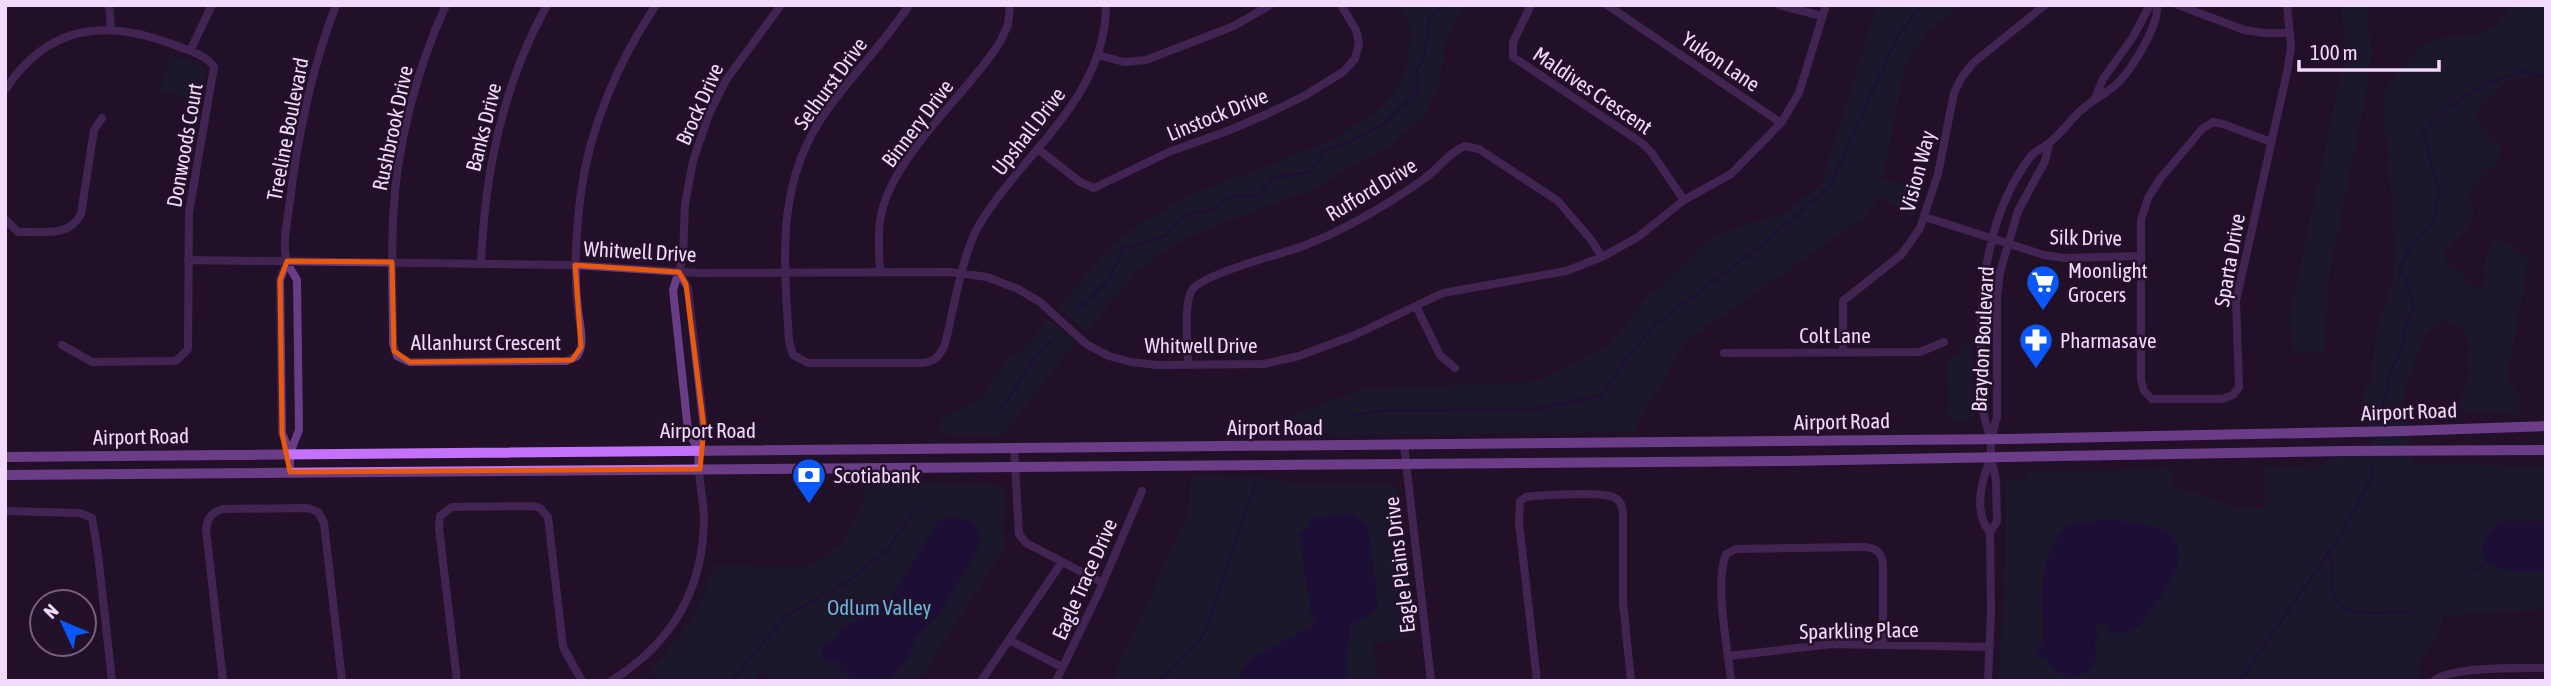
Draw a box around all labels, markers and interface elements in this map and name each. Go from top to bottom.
street label: Yukon Lane [1677,26,1765,96]
scale bar [2299,28,2439,72]
street label: Selhurst Drive [789,32,871,134]
text: 100 m [2310,40,2358,64]
street label: Maldives Crescent [1529,41,1657,139]
street label: Treeline Boulevard [261,55,313,203]
street label: Brock Drive [670,60,728,148]
street label: Rushbrook Drive [367,63,417,193]
street label: Binnery Drive [876,75,958,171]
street label: Banks Drive [460,80,506,174]
street label: Donwoods Court [161,81,207,209]
street label: Upshall Drive [986,82,1070,180]
street label: Linstock Drive [1163,83,1271,145]
street label: Vision Way [1895,127,1939,214]
street label: Rufford Drive [1321,153,1421,225]
street label: Sparta Drive [2209,212,2249,308]
street label: Silk Drive [2050,224,2122,250]
street label: Whitwell Drive [583,236,697,266]
place label: Moonlight Grocers [2068,258,2148,306]
supermarket icon: Moonlight Grocers [2024,263,2062,312]
street label: Braydon Boulevard [1966,266,1998,412]
pharmacy icon: Pharmasave [2017,321,2055,370]
street label: Colt Lane [1799,323,1871,347]
place label: Pharmasave [2060,328,2156,352]
street label: Allanhurst Crescent [411,330,561,354]
street label: Whitwell Drive [1145,333,1257,357]
street label: Airport Road [2361,397,2457,425]
street label: Airport Road [1794,408,1890,434]
street label: Airport Road [1227,415,1323,439]
street label: Airport Road [660,418,756,442]
street label: Airport Road [93,423,189,449]
bank icon: Scotiabank [790,456,828,505]
place label: Scotiabank [834,463,920,487]
street label: Eagle Plains Drive [1379,495,1419,635]
street label: Eagle Trace Drive [1047,515,1121,643]
north arrow [28,588,98,658]
park label: Odlum Valley [827,595,931,619]
text: N [39,600,63,623]
street label: Sparkling Place [1799,617,1919,643]

